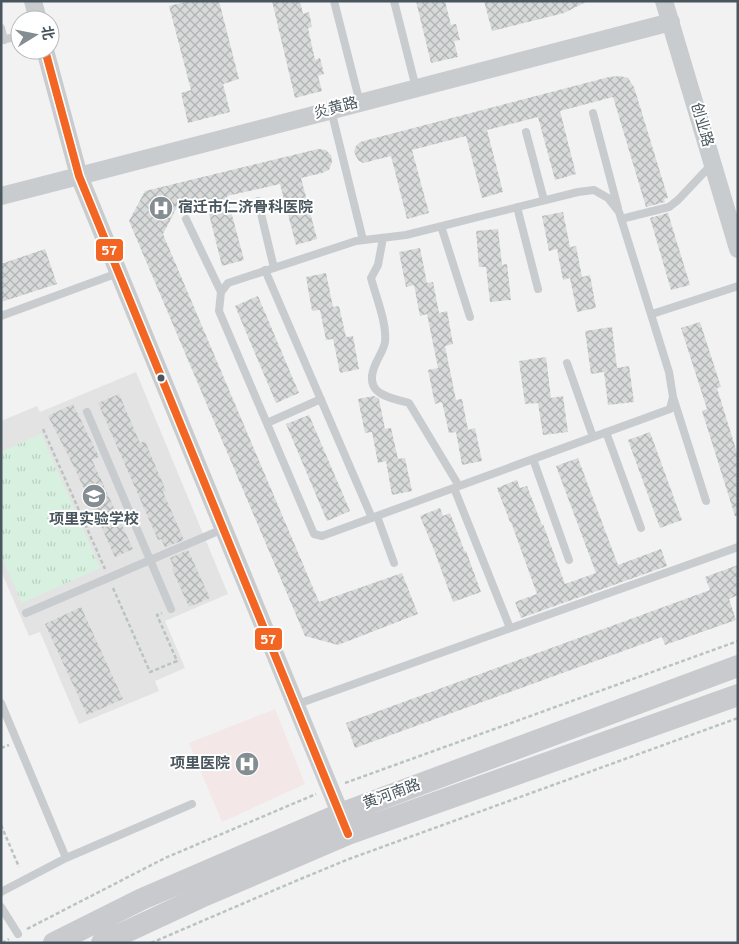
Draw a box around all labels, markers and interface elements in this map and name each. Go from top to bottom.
north arrow [10,10,60,60]
text: 北 [37,25,56,41]
street label: 炎黄路 [312,94,360,124]
street label: 创业路 [686,100,717,149]
hospital icon: 宿迁市仁济骨科医院 [148,195,174,221]
place label: 宿迁市仁济骨科医院 [178,199,313,218]
line badge: 57 [95,238,124,262]
text: 57 [101,243,117,260]
unlabelled marker [156,373,166,383]
school or university icon: 项里实验学校 [81,483,107,509]
place label: 项里实验学校 [49,510,139,530]
line badge: 57 [254,627,283,651]
text: 57 [260,632,276,649]
hospital icon: 项里医院 [234,751,260,777]
place label: 项里医院 [170,755,230,774]
street label: 黄河南路 [361,776,423,814]

